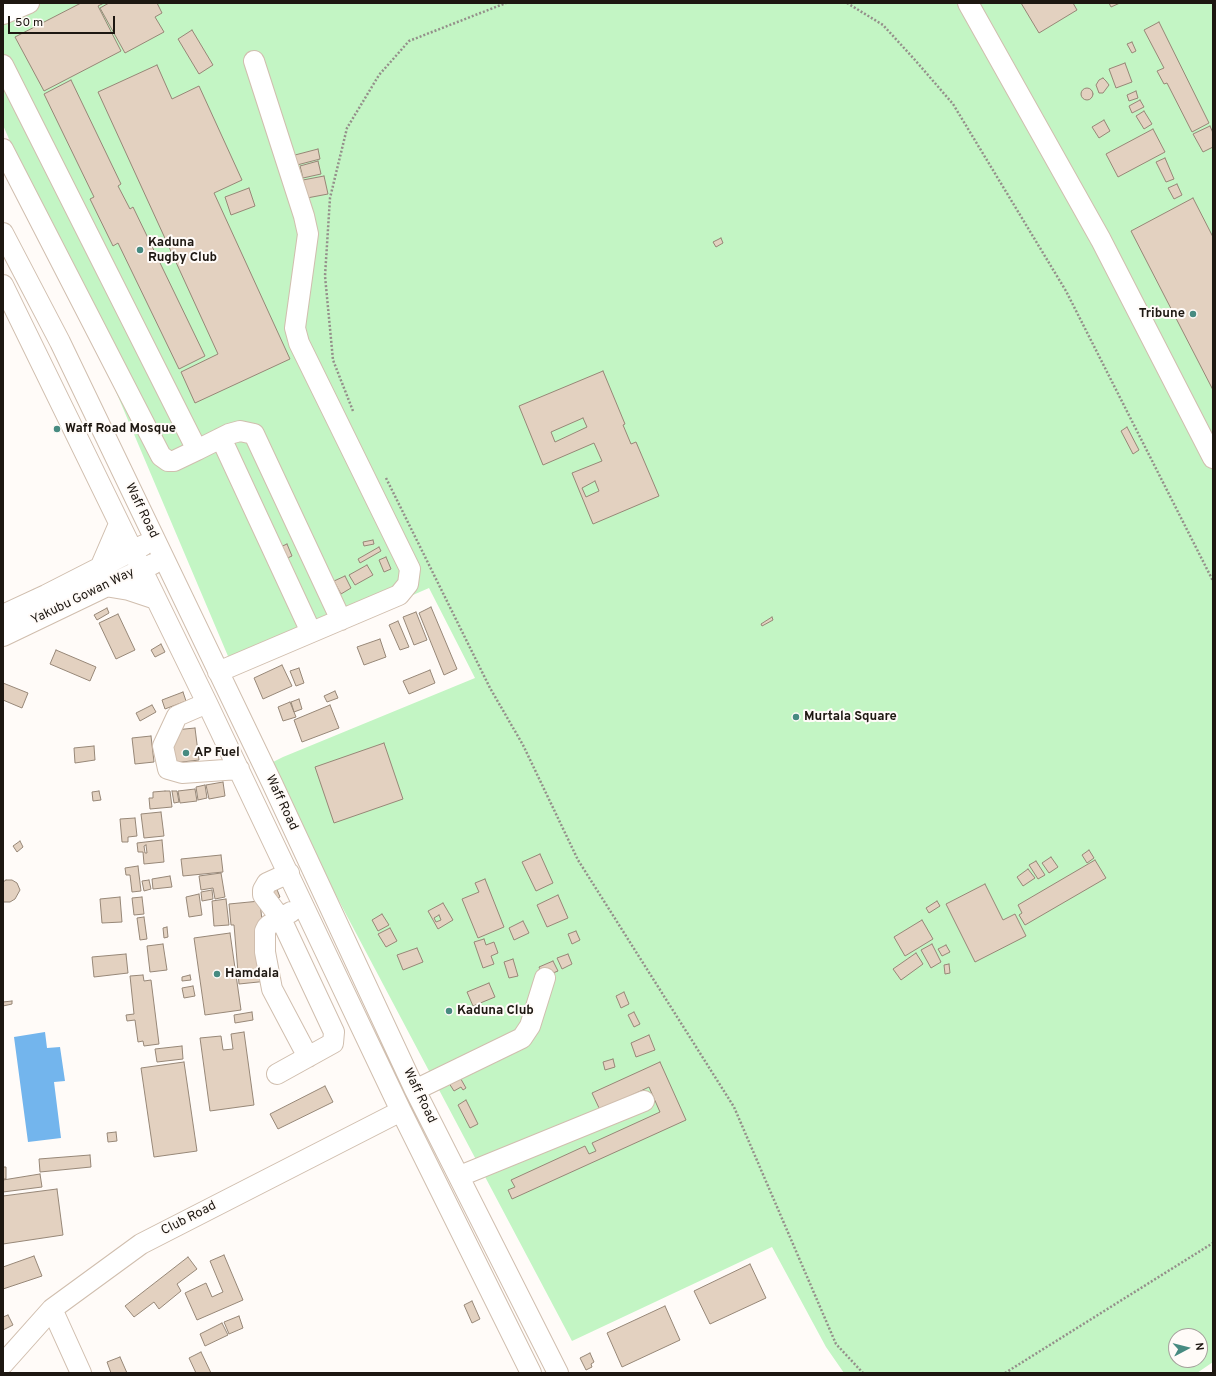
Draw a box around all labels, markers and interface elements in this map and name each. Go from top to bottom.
scale bar [10,8,117,34]
text: 50 m [15,15,43,31]
place label: Kaduna Rugby Club [148,235,217,266]
marker: Kaduna Rugby Club [135,245,145,255]
place label: Tribune [1139,306,1185,322]
marker: Tribune [1188,309,1198,319]
place label: Waff Road Mosque [65,421,176,437]
marker: Waff Road Mosque [52,424,62,434]
street label: Waff Road [121,481,161,541]
street label: Yakubu Gowan Way [29,565,137,629]
place label: Murtala Square [804,709,897,725]
marker: Murtala Square [791,712,801,722]
place label: AP Fuel [194,745,240,761]
marker: AP Fuel [181,748,191,758]
street label: Waff Road [261,773,301,833]
place label: Hamdala [225,966,279,982]
marker: Hamdala [212,969,222,979]
place label: Kaduna Club [457,1003,534,1019]
marker: Kaduna Club [444,1006,454,1016]
street label: Waff Road [399,1066,439,1126]
street label: Club Road [159,1199,219,1239]
north arrow [1168,1328,1208,1368]
text: N [1191,1342,1206,1351]

